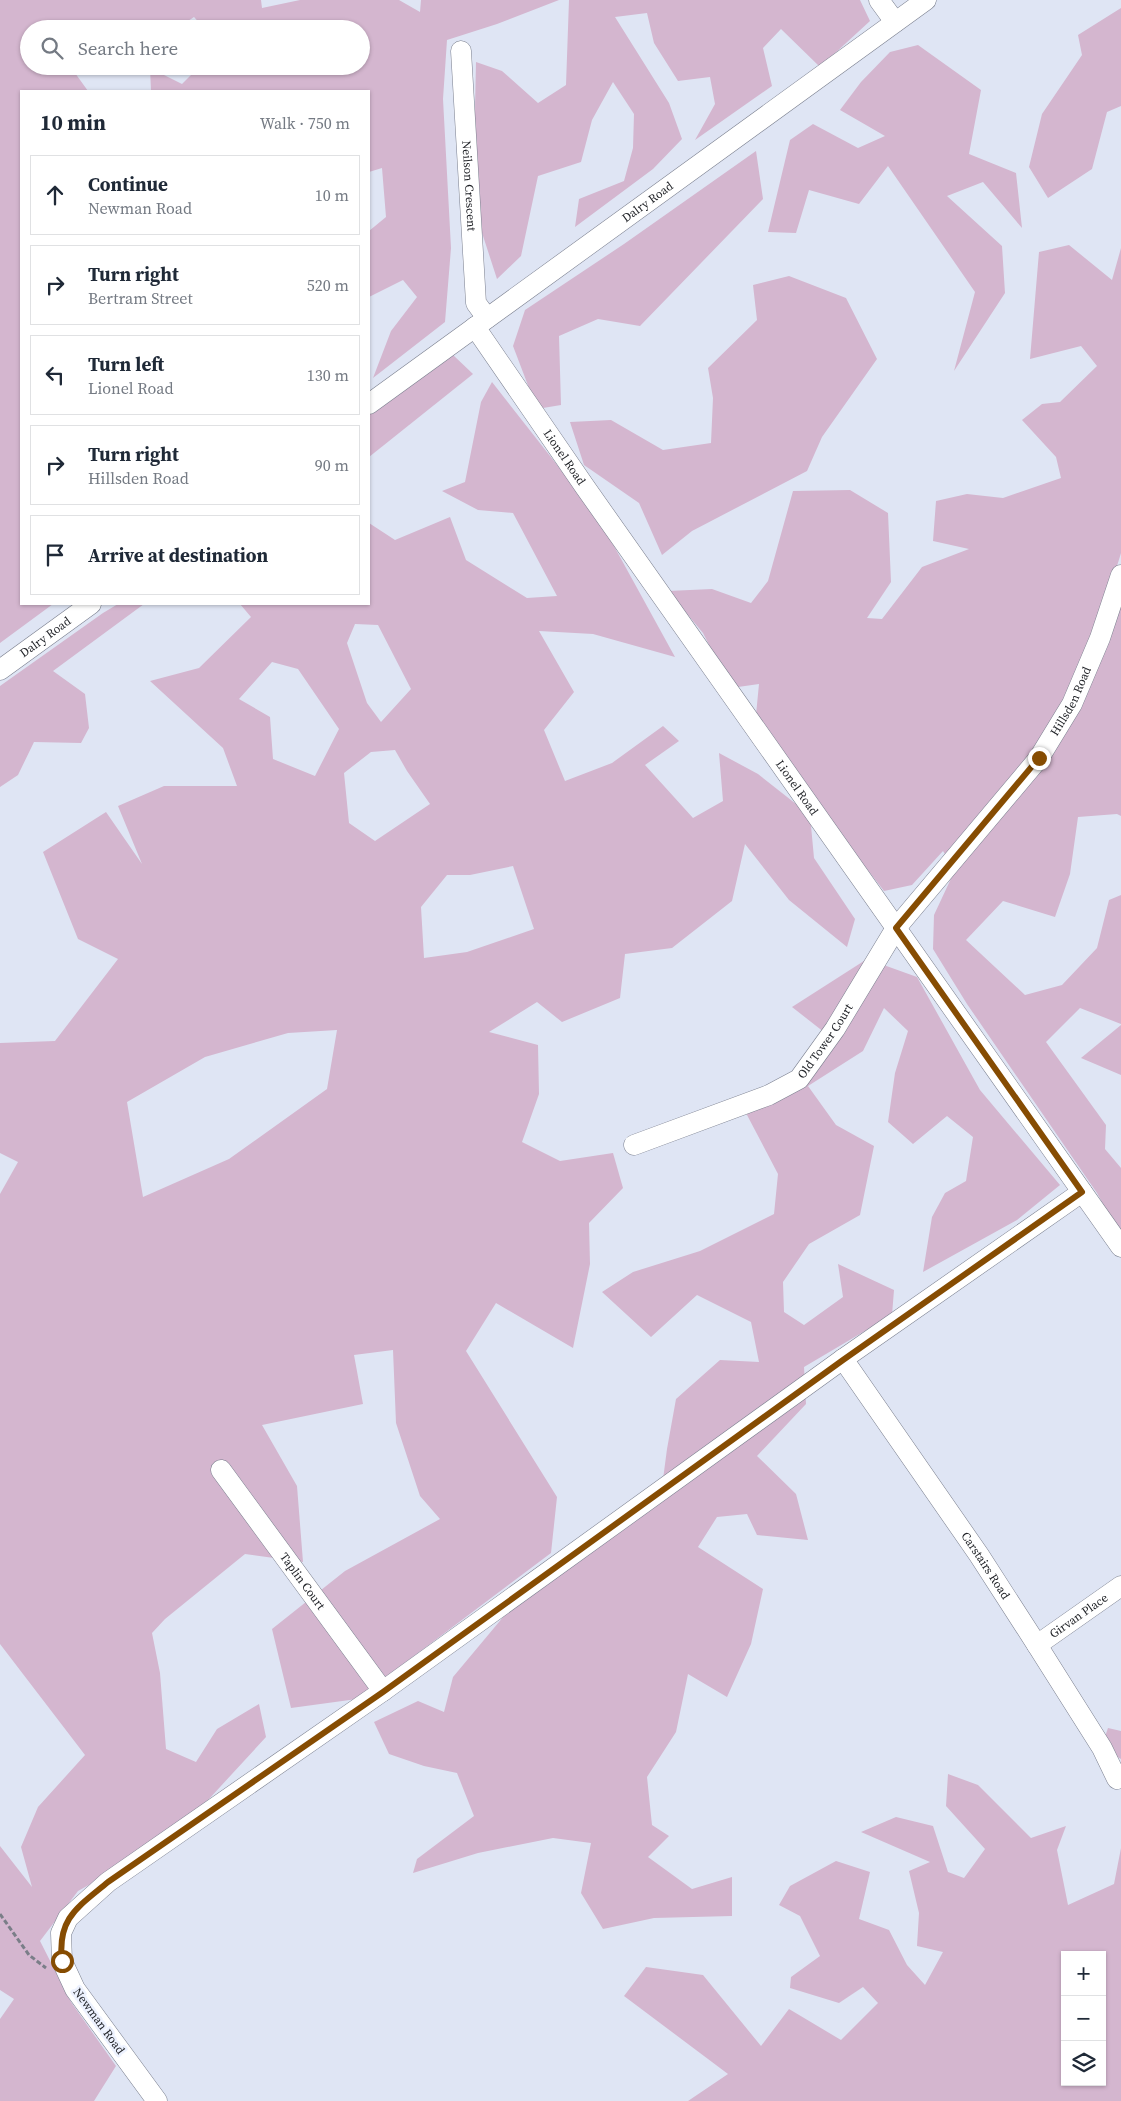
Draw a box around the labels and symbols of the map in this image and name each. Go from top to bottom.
street label: Neilson Crescent [458,140,480,232]
street label: Dalry Road [619,178,676,226]
street label: Lionel Road [540,426,589,488]
street label: Dalry Road [17,613,74,661]
street label: Hillsden Road [1046,664,1095,739]
route end [1028,747,1051,770]
street label: Lionel Road [772,757,822,819]
street label: Old Tower Court [794,1001,857,1082]
street label: Carstairs Road [957,1529,1014,1603]
street label: Taplin Court [276,1550,329,1613]
street label: Girvan Place [1046,1590,1111,1642]
route start [51,1950,74,1973]
street label: Newman Road [70,1985,128,2057]

